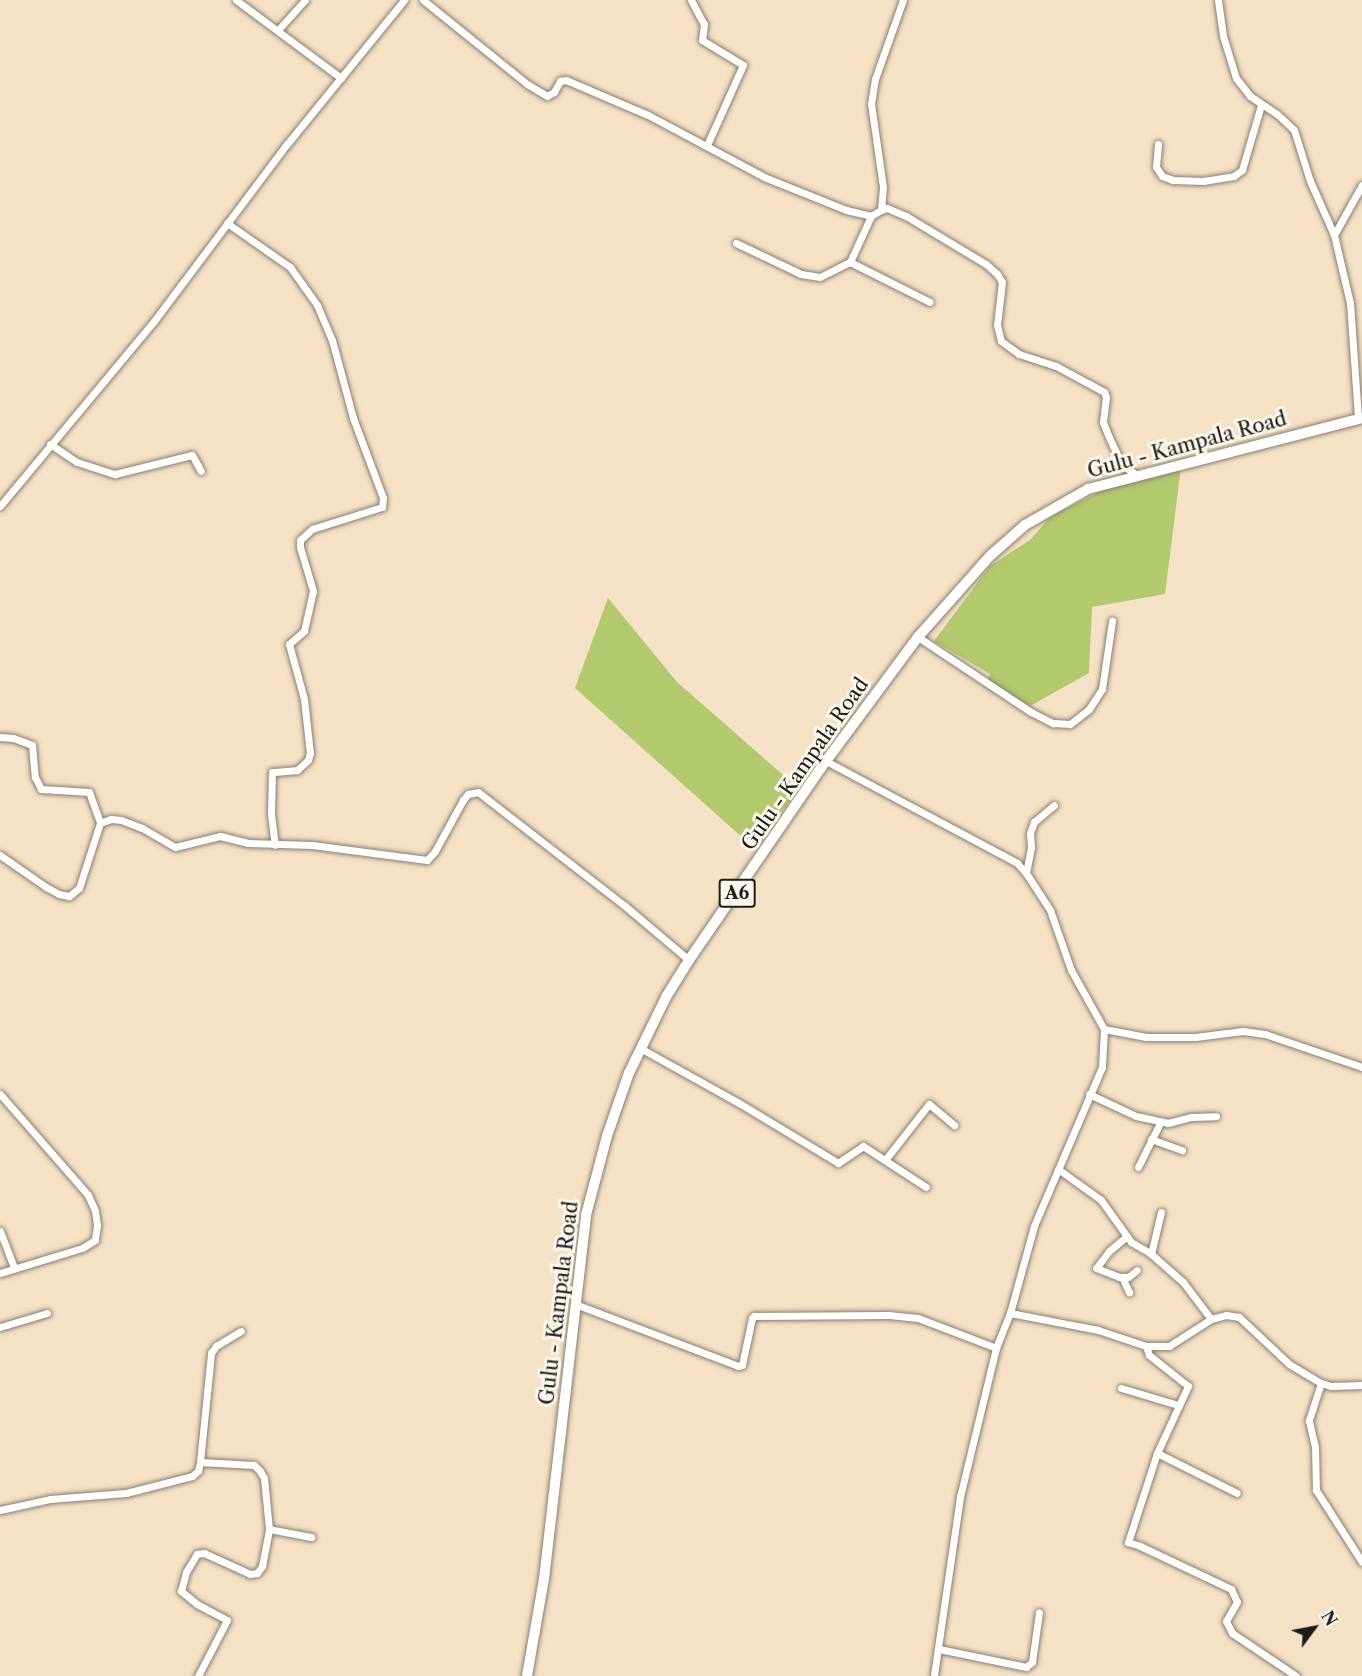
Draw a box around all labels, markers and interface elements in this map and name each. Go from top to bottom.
street label: Gulu - Kampala Road [1085,407,1289,483]
street label: Gulu - Kampala Road [736,673,874,855]
road number: A6 [718,878,756,908]
street label: Gulu - Kampala Road [535,1200,583,1406]
north arrow [1284,1598,1344,1658]
text: N [1317,1607,1341,1630]

